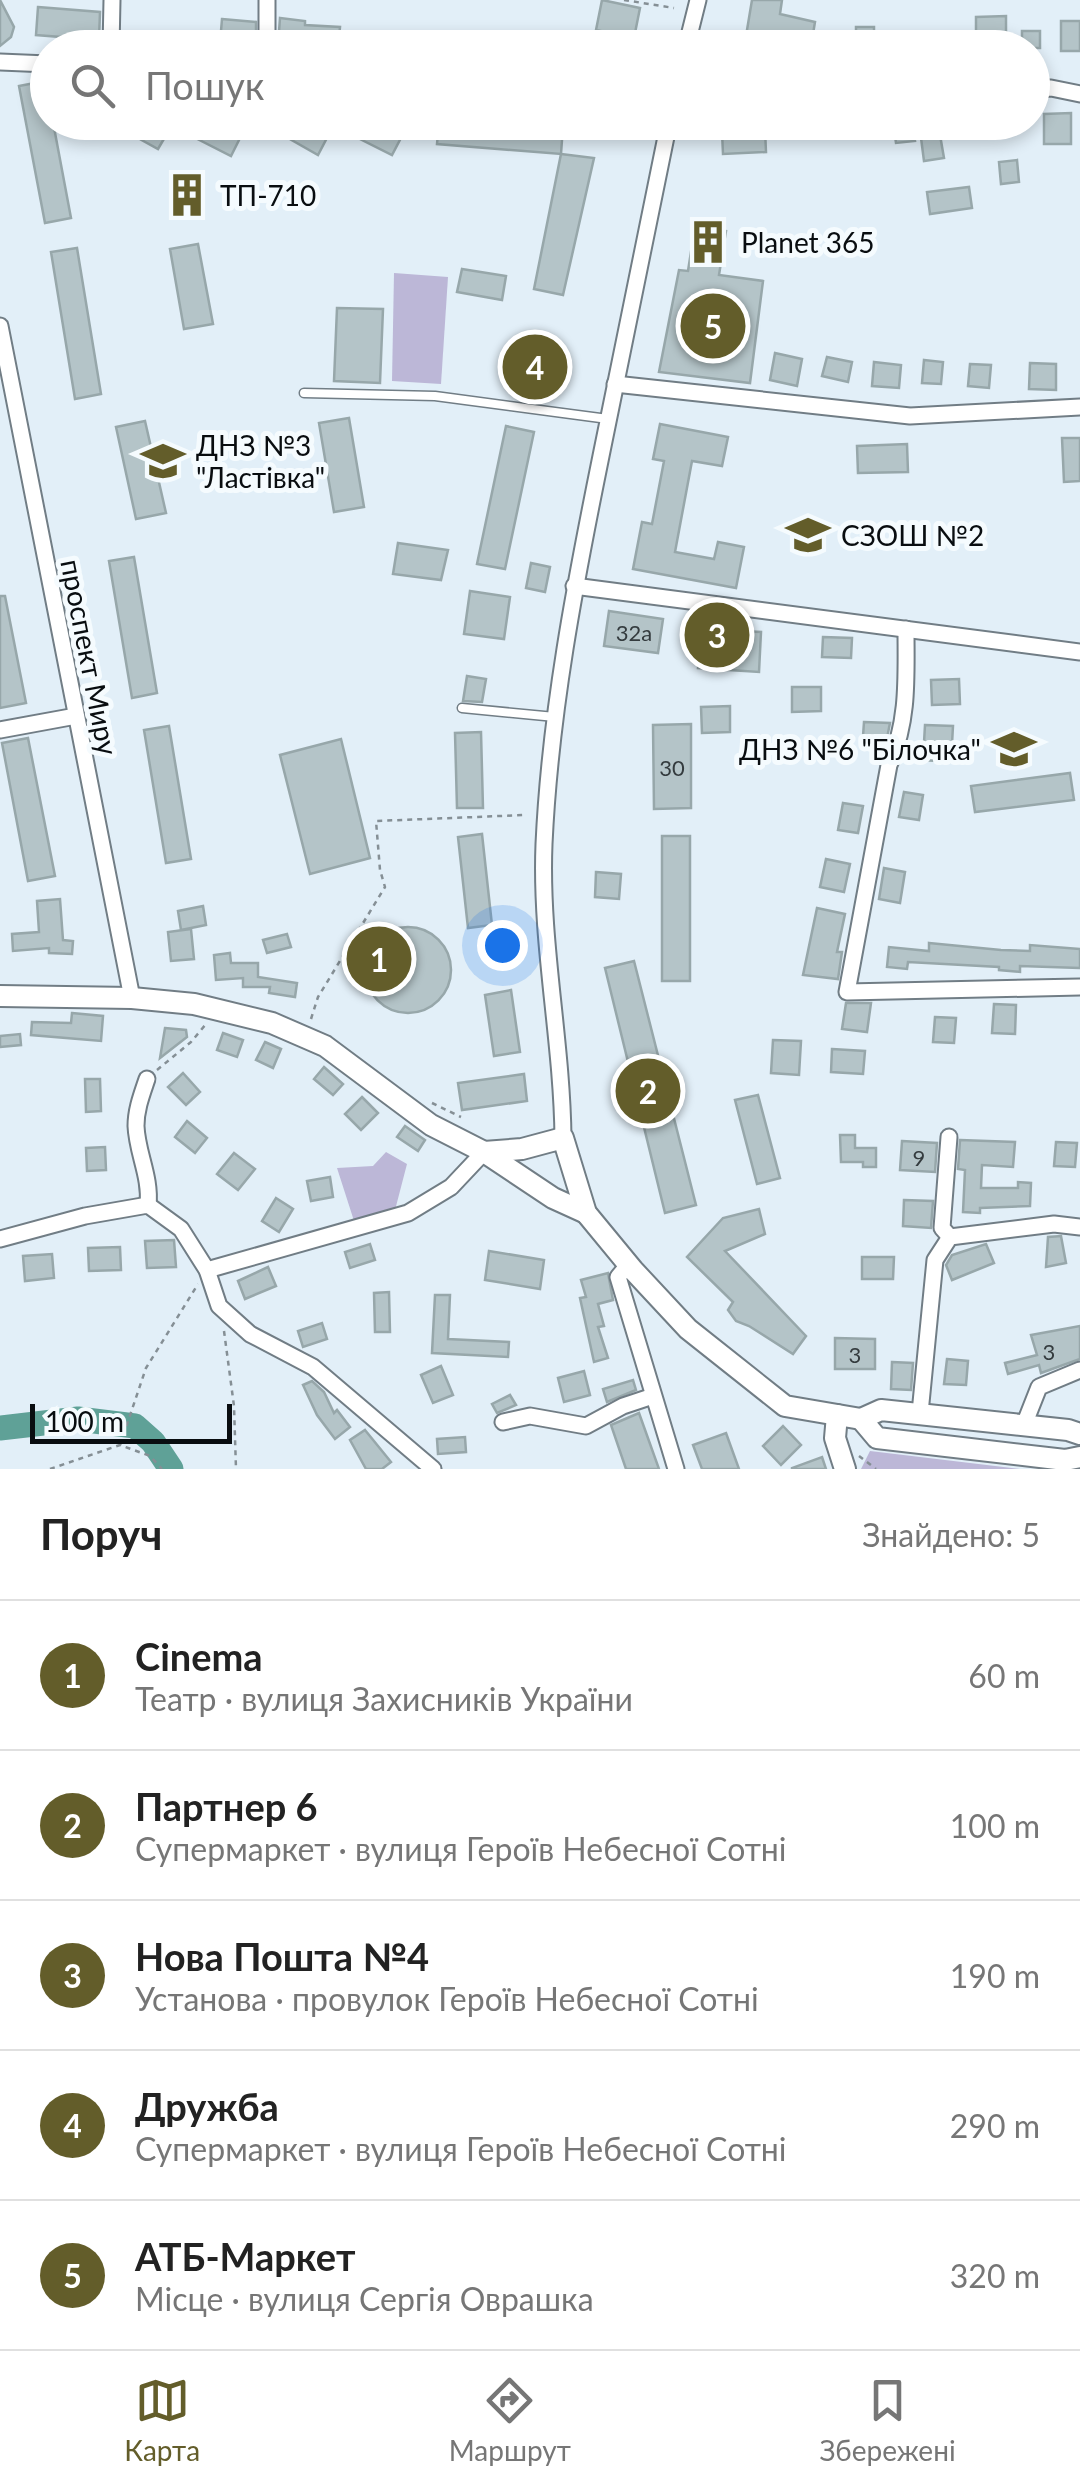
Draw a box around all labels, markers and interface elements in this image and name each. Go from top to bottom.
search box [30,30,1050,140]
icon: search [65,58,120,113]
text: Пошук [145,62,264,108]
building icon: ТП-710 [163,171,211,219]
place label: ТП-710 [220,178,316,212]
building icon: Planet 365 [684,218,732,266]
place label: Planet 365 [741,225,875,259]
pin: 5 [680,288,746,364]
pin: 4 [502,330,568,404]
place label: ДНЗ №3 "Ластівка" [196,428,325,494]
school or university icon: ДНЗ №3 "Ластівка" [139,437,187,485]
school or university icon: СЗОШ №2 [784,511,832,559]
place label: СЗОШ №2 [841,518,984,552]
street label: проспект Миру [54,556,126,758]
pin: 3 [684,598,750,672]
house number: 32а [616,619,652,646]
school or university icon: ДНЗ №6 "Білочка" [990,725,1038,773]
place label: ДНЗ №6 "Білочка" [739,732,981,766]
house number: 30 [659,754,685,781]
your location [477,920,528,971]
pin: 1 [346,922,412,996]
pin: 2 [616,1054,680,1128]
house number: 9 [913,1144,925,1171]
house number: 3 [1043,1338,1055,1365]
house number: 3 [849,1341,861,1368]
scale bar [30,1399,232,1444]
text: 100 m [45,1404,124,1438]
text: Поруч [40,1509,162,1559]
text: Знайдено: 5 [862,1515,1040,1554]
text: Cinema [135,1633,263,1679]
text: 1 [63,1656,82,1695]
text: 60 m [968,1656,1040,1695]
text: Театр · вулиця Захисників України [135,1679,633,1718]
text: Партнер 6 [135,1783,318,1829]
text: 2 [63,1806,82,1845]
text: 100 m [950,1806,1040,1845]
text: Супермаркет · вулиця Героїв Небесної Сотні [135,1829,787,1868]
text: Нова Пошта №4 [135,1933,429,1979]
text: 3 [63,1956,82,1995]
text: 190 m [950,1956,1040,1995]
text: Установа · провулок Героїв Небесної Сотні [135,1979,759,2018]
text: Дружба [135,2083,279,2129]
text: 4 [63,2106,82,2145]
text: 290 m [950,2106,1040,2145]
text: Супермаркет · вулиця Героїв Небесної Сотні [135,2129,787,2168]
text: АТБ-Маркет [135,2233,355,2279]
text: 5 [63,2256,82,2295]
text: 320 m [950,2256,1040,2295]
text: Місце · вулиця Сергія Оврашка [135,2279,594,2318]
tab: Карта [124,2373,200,2467]
tab: Маршрут [449,2373,571,2467]
tab: Збережені [820,2373,956,2467]

